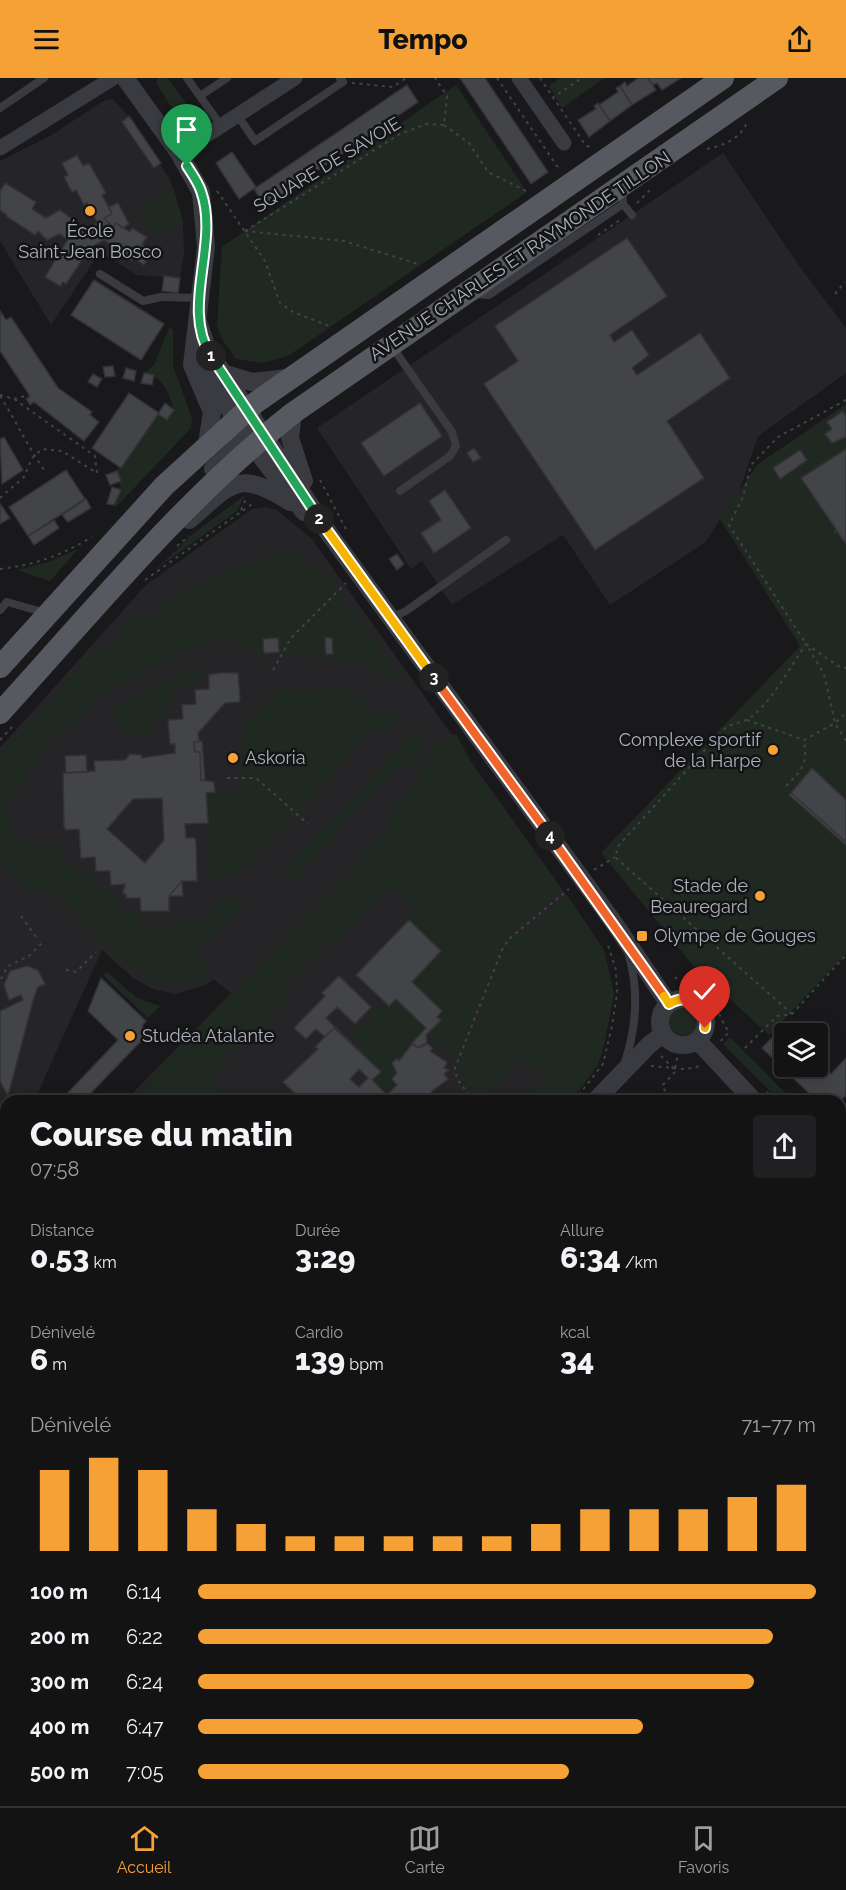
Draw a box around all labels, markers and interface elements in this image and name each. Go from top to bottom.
icon: menu [30,23,63,56]
icon: share [783,23,816,56]
text: Tempo [378,24,468,55]
pin [161,104,212,166]
street label: SQUARE DE SAVOIE [249,112,404,217]
icon: arrive [170,113,203,146]
street label: AVENUE CHARLES ET RAYMONDE TILLON [365,147,674,364]
marker: École Saint-Jean Bosco [83,204,97,218]
place label: École Saint-Jean Bosco [18,219,162,262]
pin: 1 [196,341,226,371]
text: 1 [207,346,215,365]
pin: 2 [304,504,334,534]
text: 2 [314,509,324,528]
pin: 3 [419,663,449,693]
text: 3 [430,668,438,687]
place label: Complexe sportif de la Harpe [619,729,762,771]
marker: Complexe sportif de la Harpe [766,743,780,757]
place label: Askoria [245,747,306,768]
marker: Askoria [226,751,240,765]
pin: 4 [535,821,565,851]
text: 4 [545,826,555,845]
place label: Stade de Beauregard [650,875,748,917]
marker: Stade de Beauregard [753,889,767,903]
place label: Olympe de Gouges [654,925,816,946]
marker: Olympe de Gouges [635,929,649,943]
pin [679,966,730,1028]
icon: check [688,975,721,1008]
map controls [774,1023,828,1077]
button: layers [774,1023,828,1077]
place label: Studéa Atalante [142,1025,275,1046]
marker: Studéa Atalante [123,1029,137,1043]
text: Course du matin [30,1115,293,1154]
button: share [753,1115,816,1178]
text: 07:58 [30,1157,79,1181]
text: Distance [30,1221,94,1240]
text: Durée [295,1221,340,1240]
text: Allure [560,1221,604,1240]
text: 0.53 [30,1240,89,1275]
text: 3:29 [295,1240,355,1275]
text: 6:34 [560,1240,621,1275]
text: km [89,1253,117,1272]
text: /km [621,1253,658,1272]
text: Dénivelé [30,1323,95,1342]
text: Cardio [295,1323,343,1342]
text: kcal [560,1323,590,1342]
text: 6 [30,1342,48,1377]
text: 139 [295,1342,345,1377]
text: 34 [560,1342,594,1377]
text: m [48,1355,67,1374]
text: bpm [345,1355,384,1374]
text: Dénivelé [30,1413,111,1437]
text: 71–77 m [741,1413,816,1437]
text: 100 m [30,1580,88,1604]
text: 6:14 [126,1580,161,1604]
text: 200 m [30,1625,89,1649]
text: 6:22 [126,1625,163,1649]
text: 300 m [30,1670,89,1694]
text: 6:24 [126,1670,163,1694]
text: 400 m [30,1715,89,1739]
text: 6:47 [126,1715,163,1739]
text: 500 m [30,1760,89,1784]
text: 7:05 [126,1760,164,1784]
tab: Accueil [117,1822,171,1877]
tab: Carte [405,1822,445,1877]
tab: Favoris [678,1822,729,1877]

